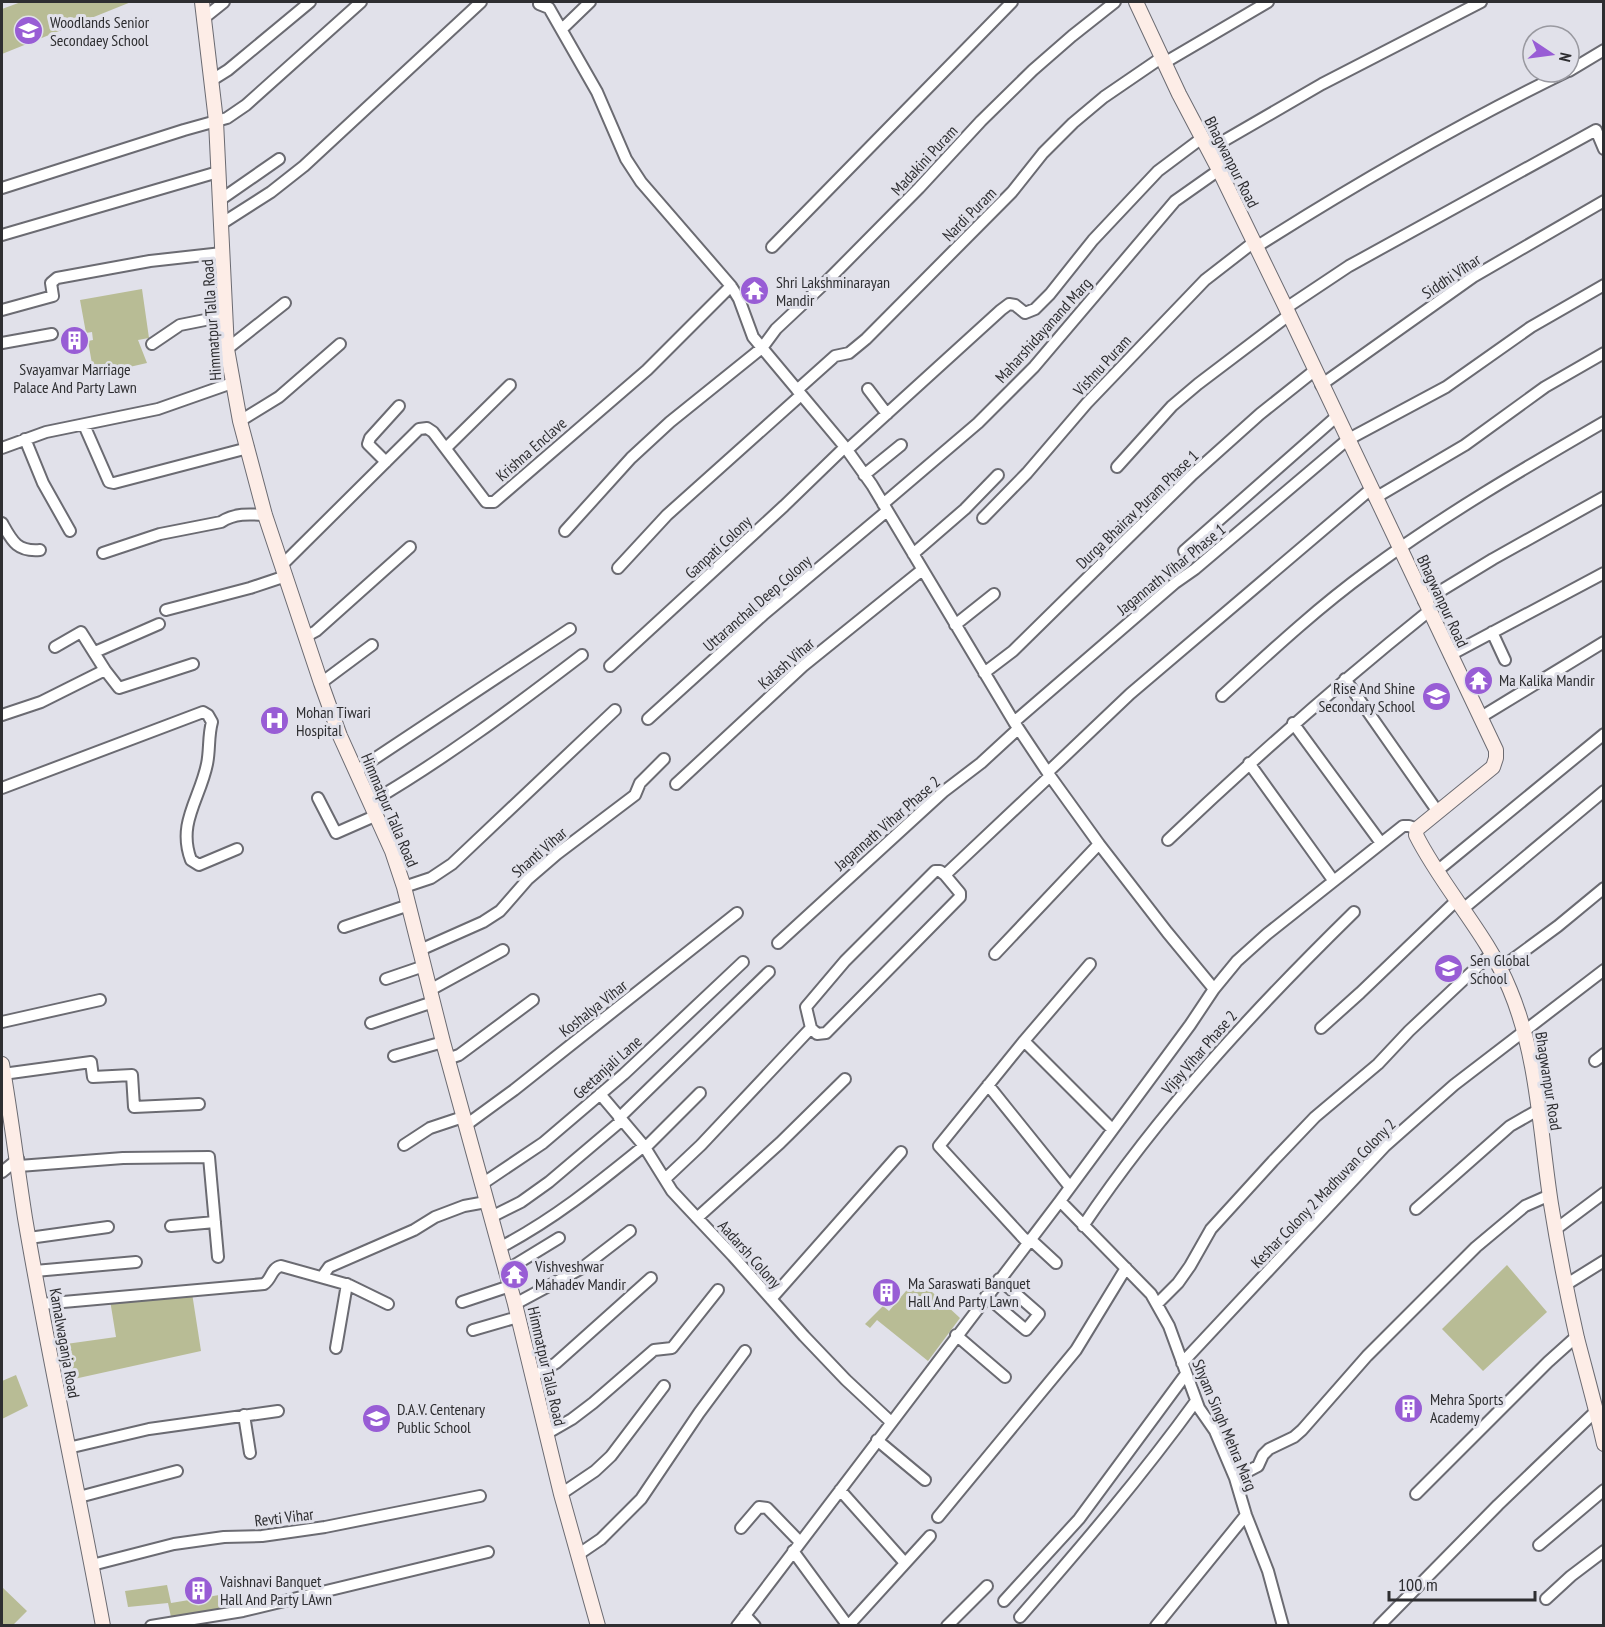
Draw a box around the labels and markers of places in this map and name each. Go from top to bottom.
place label: Woodlands Senior Secondaey School [50,12,150,50]
school or university icon: Woodlands Senior Secondaey School [13,15,45,47]
place label: Shri Lakshminarayan Mandir [776,272,890,310]
temple icon: Shri Lakshminarayan Mandir [739,275,771,307]
building icon: Svayamvar Marriage Palace And Party Lawn [59,325,91,357]
place label: Svayamvar Marriage Palace And Party Lawn [13,359,137,397]
temple icon: Ma Kalika Mandir [1462,664,1494,696]
place label: Ma Kalika Mandir [1499,670,1595,690]
place label: Rise And Shine Secondary School [1319,678,1415,716]
school or university icon: Rise And Shine Secondary School [1420,681,1452,713]
place label: Mohan Tiwari Hospital [296,702,371,740]
hospital icon: Mohan Tiwari Hospital [259,705,291,737]
place label: Sen Global School [1470,950,1530,988]
school or university icon: Sen Global School [1433,953,1465,985]
place label: Vishveshwar Mahadev Mandir [534,1256,626,1294]
temple icon: Vishveshwar Mahadev Mandir [498,1259,530,1291]
place label: Ma Saraswati Banquet Hall And Party Lawn [908,1273,1031,1311]
building icon: Ma Saraswati Banquet Hall And Party Lawn [871,1276,903,1308]
place label: Mehra Sports Academy [1430,1389,1503,1427]
building icon: Mehra Sports Academy [1393,1392,1425,1424]
place label: D.A.V. Centenary Public School [397,1399,485,1437]
school or university icon: D.A.V. Centenary Public School [360,1402,392,1434]
place label: Vaishnavi Banquet Hall And Party LAwn [219,1571,332,1609]
building icon: Vaishnavi Banquet Hall And Party LAwn [183,1574,215,1606]

